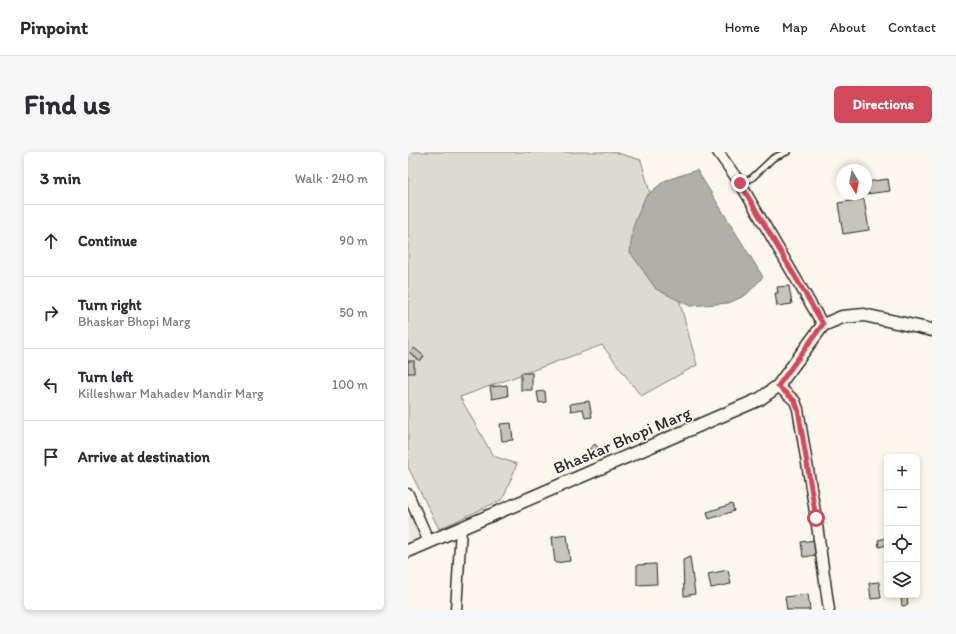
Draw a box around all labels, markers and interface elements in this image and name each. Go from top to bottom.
text: Pinpoint [20,16,88,39]
text: Home [725,19,760,36]
text: Map [782,19,808,36]
text: About [830,19,866,36]
text: Contact [888,19,936,36]
button: Directions [834,86,932,123]
text: Find us [24,87,111,121]
north arrow [836,164,872,200]
text: 3 min [40,168,81,188]
text: Walk · 240 m [295,171,368,186]
route end [731,174,749,192]
icon: ahead [40,230,62,252]
text: Continue [78,232,137,250]
text: 90 m [339,233,368,248]
text: Turn right [78,296,142,314]
icon: right [40,302,62,324]
text: 50 m [339,305,368,320]
text: Bhaskar Bhopi Marg [78,314,191,329]
text: Turn left [78,368,133,386]
icon: left [40,374,62,396]
text: 100 m [332,377,368,392]
text: Killeshwar Mahadev Mandir Marg [78,386,264,401]
street label: Bhaskar Bhopi Marg [550,402,694,478]
icon: arrive [40,446,62,468]
text: Arrive at destination [78,448,210,466]
map controls [884,454,920,598]
button: + [884,454,920,490]
button: − [884,490,920,526]
route start [807,509,825,527]
button: locate [884,526,920,562]
button: layers [884,562,920,598]

